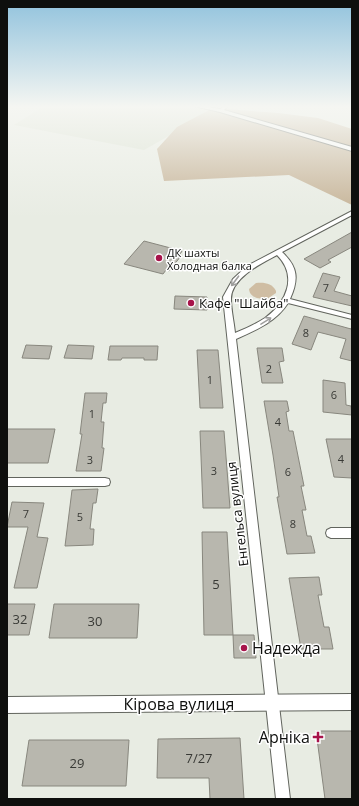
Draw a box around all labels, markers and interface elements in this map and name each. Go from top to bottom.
place label: ДК шахты Холодная балка [167,245,252,273]
marker: ДК шахты Холодная балка [154,253,164,263]
one-way arrow [231,276,239,287]
house number: 7 [323,280,329,295]
place label: Кафе "Шайба" [199,294,288,312]
marker: Кафе "Шайба" [186,298,196,308]
one-way arrow [260,316,272,324]
house number: 8 [303,325,309,340]
house number: 2 [266,361,272,376]
house number: 1 [207,372,213,387]
house number: 6 [331,387,337,402]
house number: 1 [89,406,95,421]
house number: 4 [275,414,282,429]
house number: 4 [338,451,345,466]
house number: 3 [87,452,93,467]
street label: Енгельса вулиця [222,461,252,567]
house number: 3 [211,463,217,478]
house number: 6 [285,464,291,479]
house number: 7 [23,506,29,521]
house number: 5 [77,509,83,524]
house number: 8 [290,516,296,531]
house number: 5 [212,575,220,593]
house number: 32 [13,610,27,628]
house number: 30 [88,612,102,630]
place label: Надежда [252,637,321,659]
marker: Надежда [239,643,249,653]
street label: Кірова вулиця [124,693,234,715]
place label: Арніка [259,726,310,748]
marker: Арніка [313,732,323,742]
house number: 7/27 [185,749,213,767]
house number: 29 [70,754,84,772]

